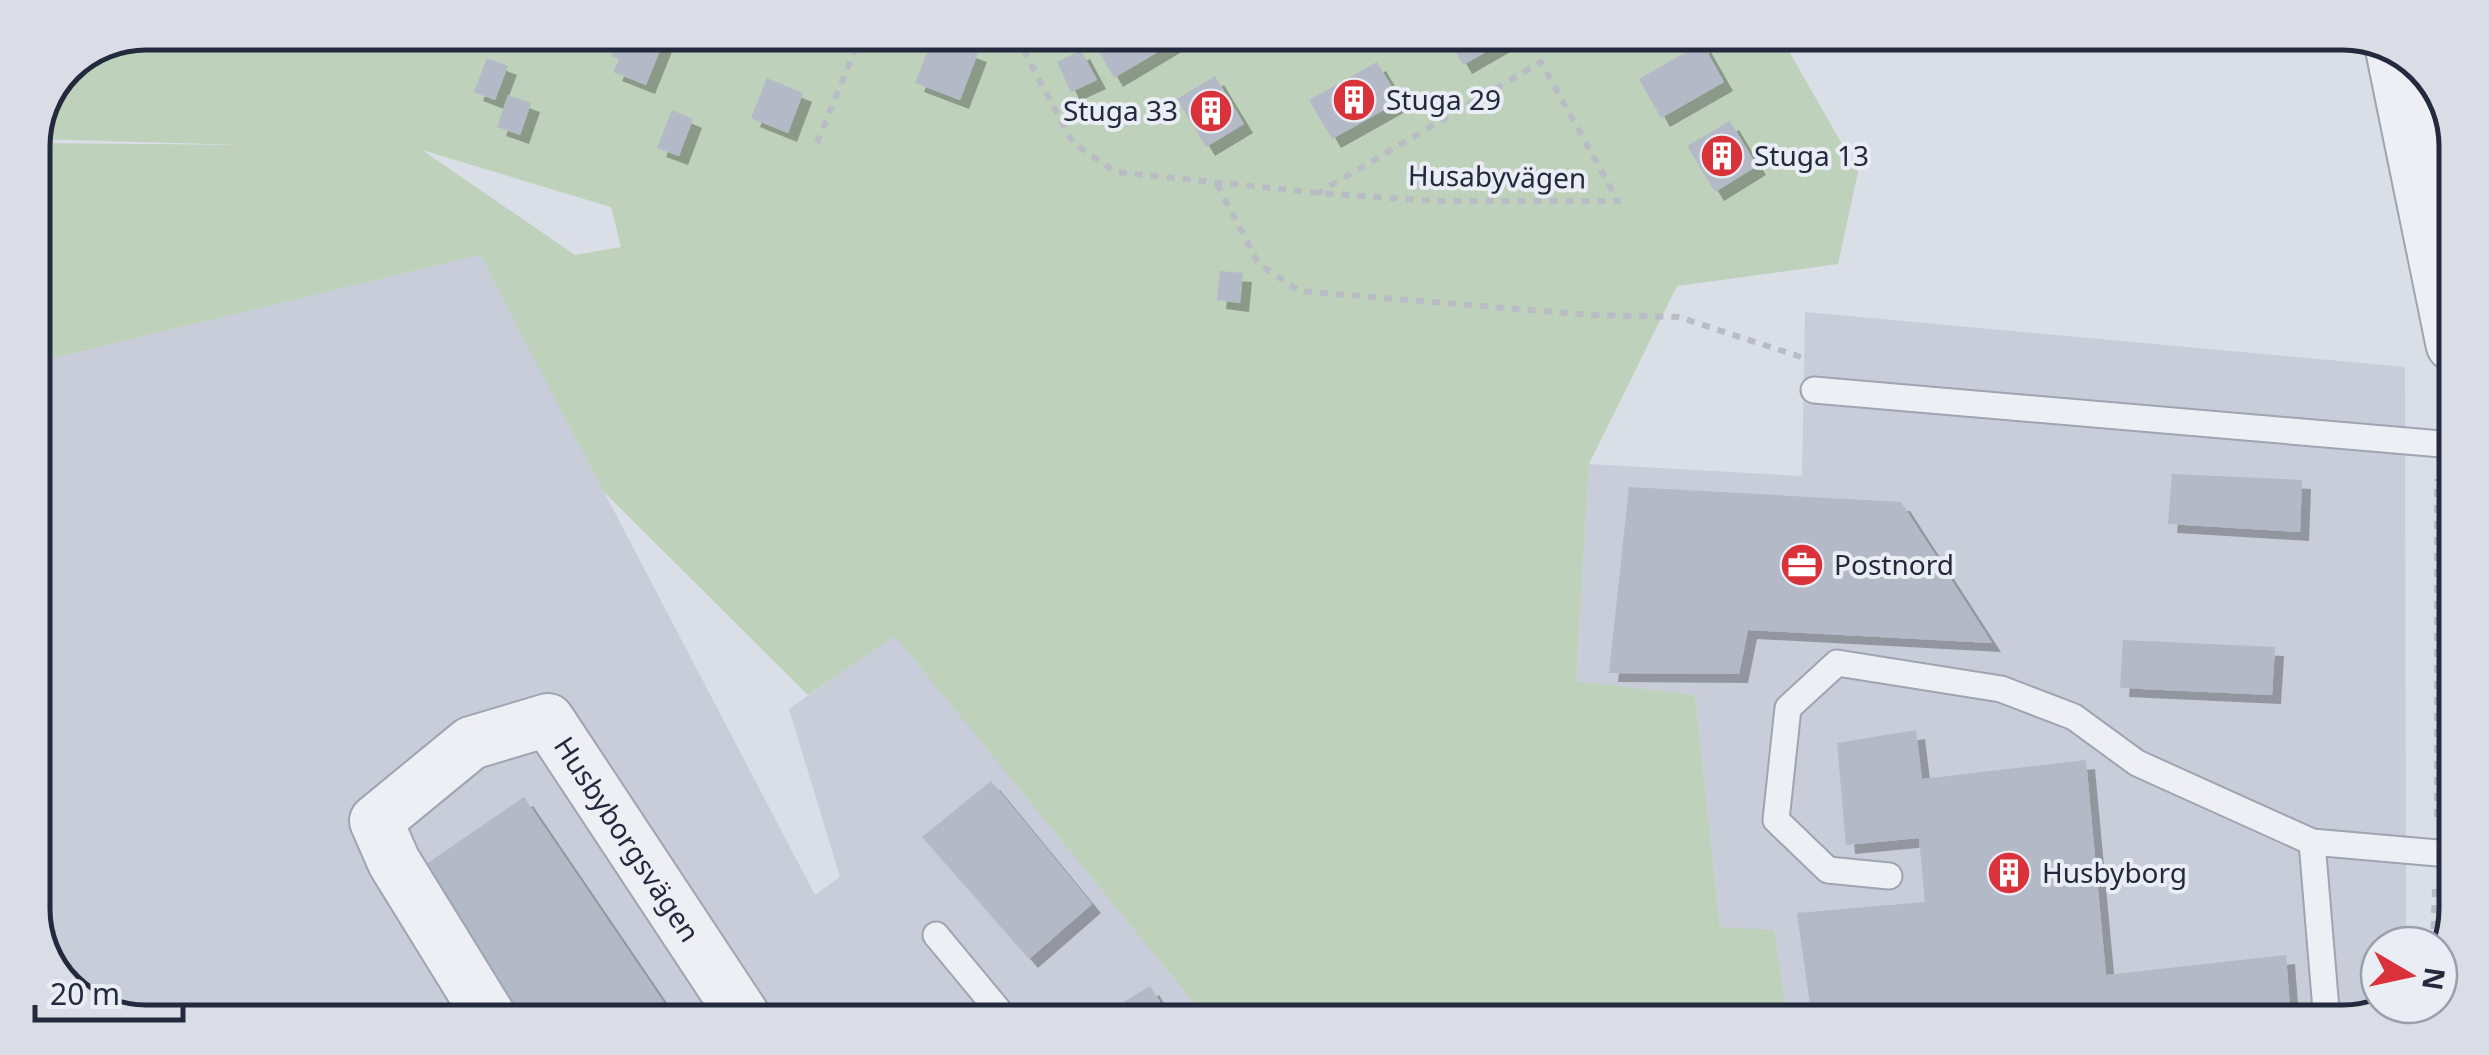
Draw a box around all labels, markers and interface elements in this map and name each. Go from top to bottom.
building icon: Stuga 29 [1331,77,1377,123]
place label: Stuga 29 [1386,80,1501,118]
building icon: Stuga 33 [1188,88,1234,134]
place label: Stuga 33 [1063,91,1178,129]
building icon: Stuga 13 [1699,133,1745,179]
place label: Stuga 13 [1754,136,1869,174]
street label: Husabyvägen [1408,155,1587,197]
office icon: Postnord [1779,542,1825,588]
place label: Postnord [1834,545,1954,583]
street label: Husbyborgsvägen [546,729,709,949]
building icon: Husbyborg [1986,850,2032,896]
place label: Husbyborg [2042,853,2187,891]
north arrow [2359,925,2459,1025]
scale bar [35,960,182,1022]
text: N [2414,965,2455,993]
text: 20 m [50,973,120,1014]

